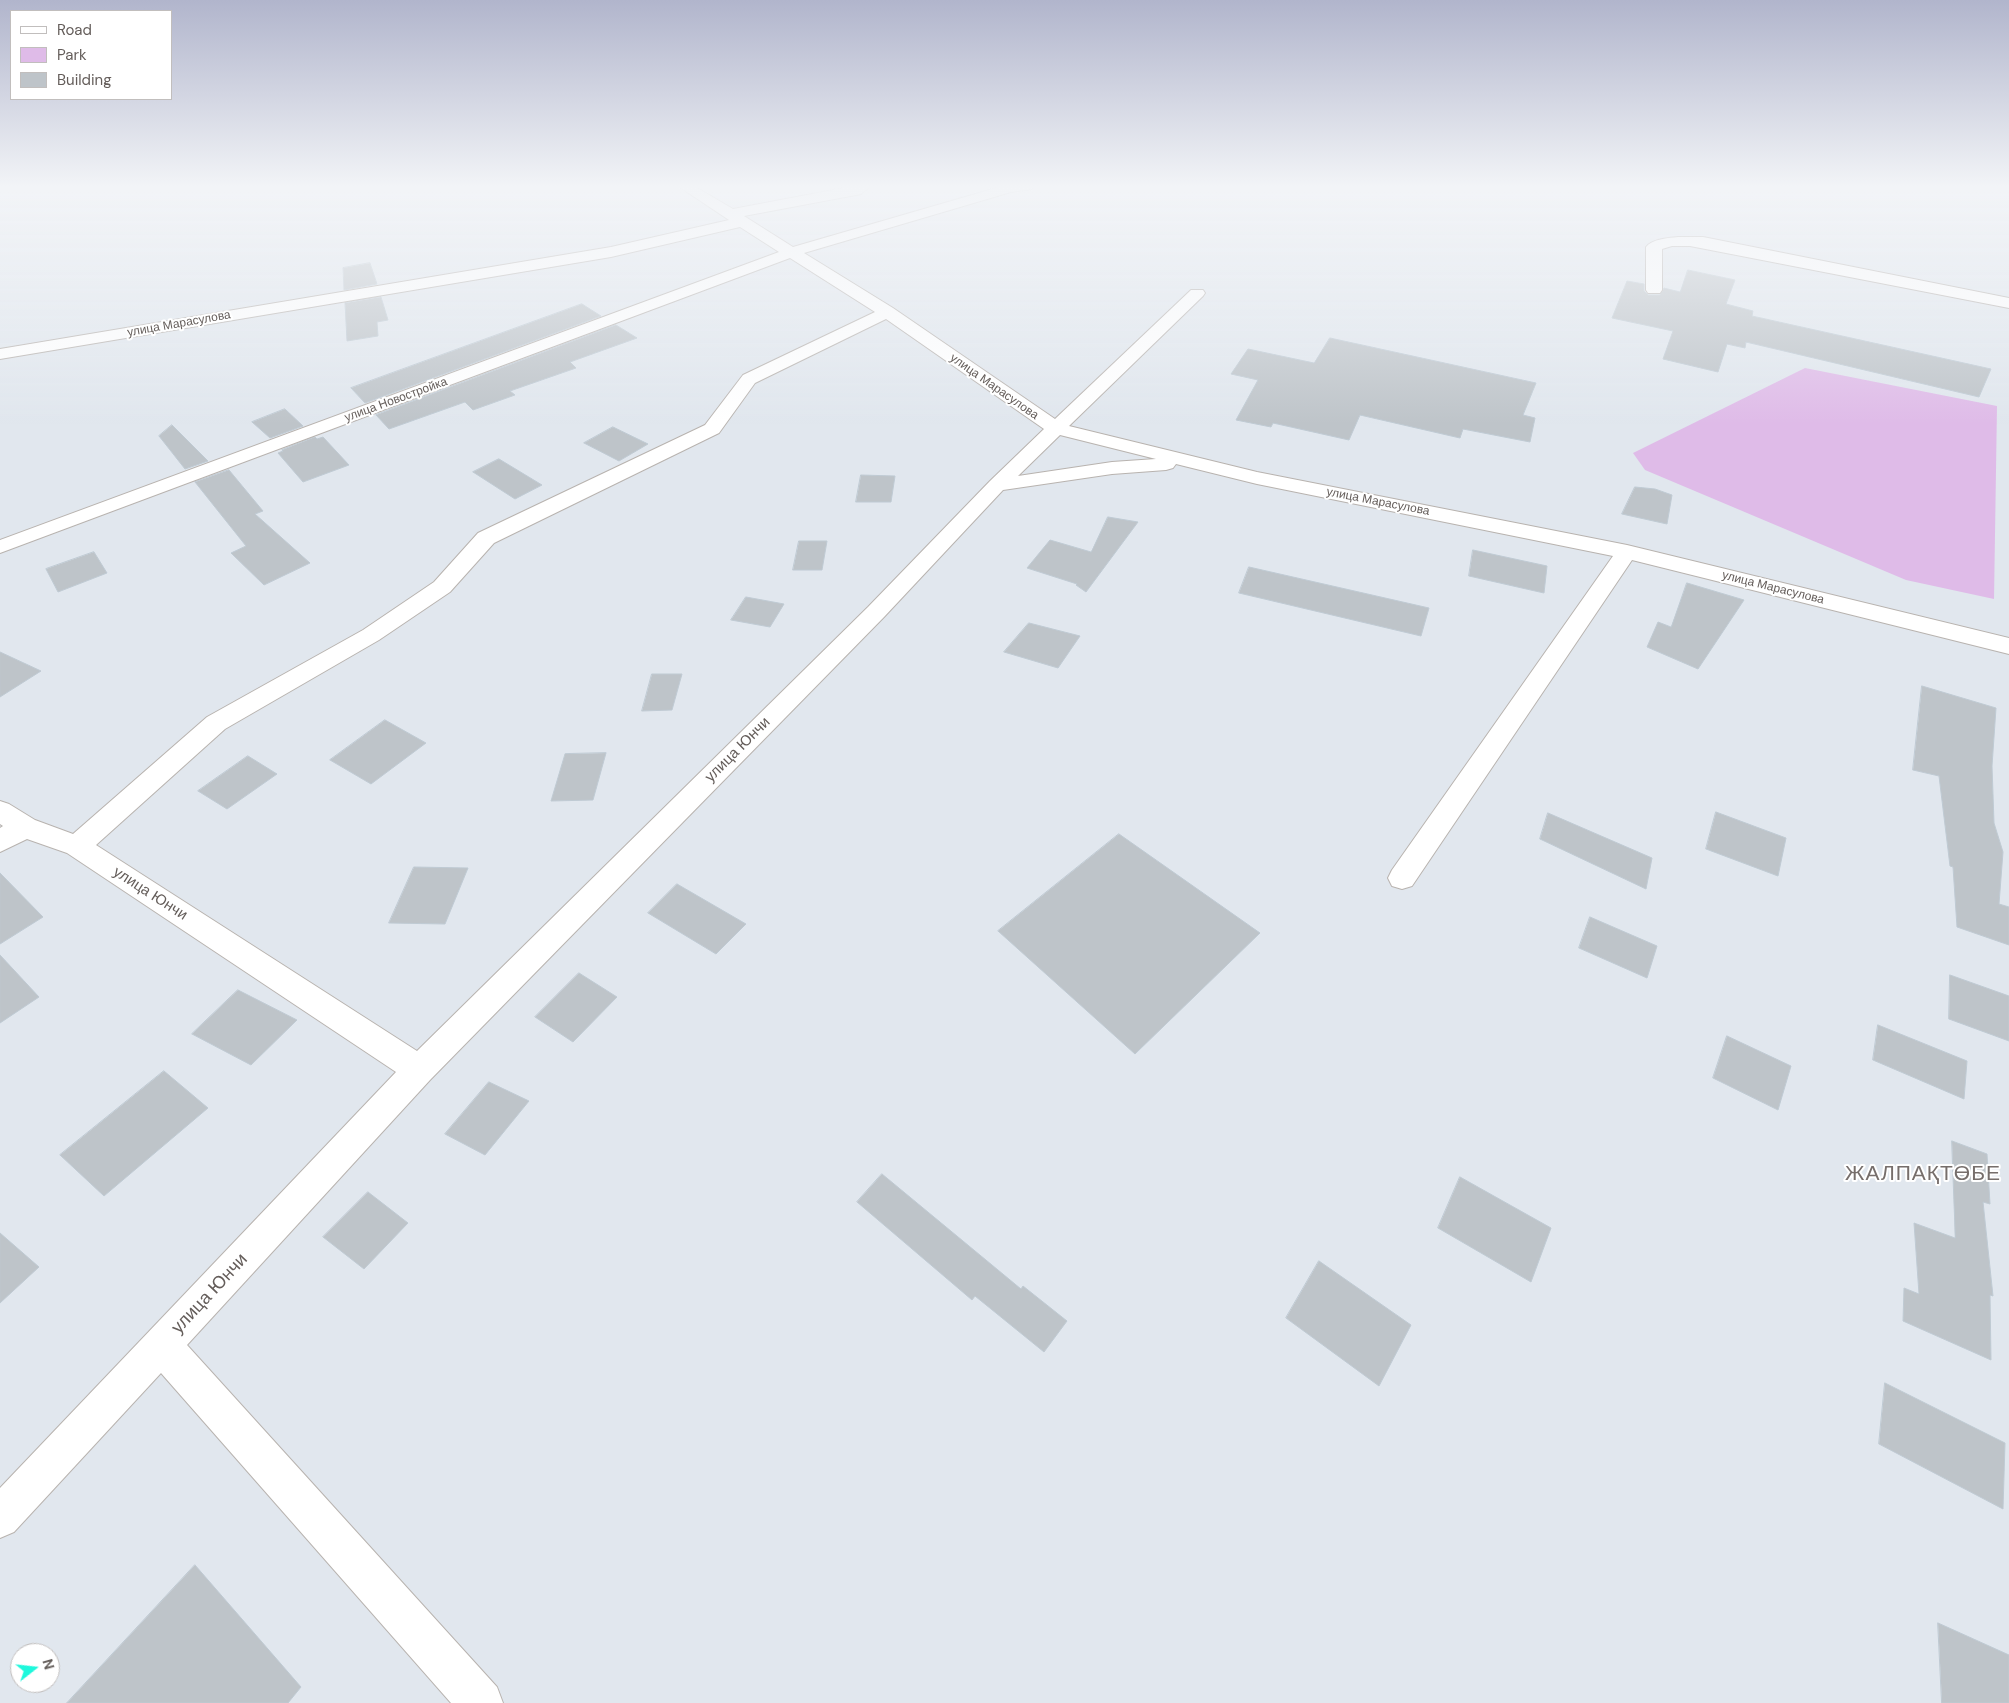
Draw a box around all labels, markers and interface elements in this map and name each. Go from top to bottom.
legend [10,10,172,100]
text: Road [57,20,92,40]
text: Park [57,45,87,65]
text: Building [57,70,112,90]
street label: улица Марасулова [126,308,232,340]
street label: улица Марасулова [947,351,1041,423]
street label: улица Новостройка [343,375,449,425]
street label: улица Марасулова [1325,485,1431,519]
street label: улица Марасулова [1720,568,1826,608]
street label: улица Юнчи [702,714,774,786]
street label: улица Юнчи [110,863,190,925]
district label: ЖАЛПАҚТӨБЕ [1844,1161,2002,1187]
street label: улица Юнчи [167,1249,253,1339]
north arrow [10,1643,60,1693]
text: N [38,1657,59,1672]

